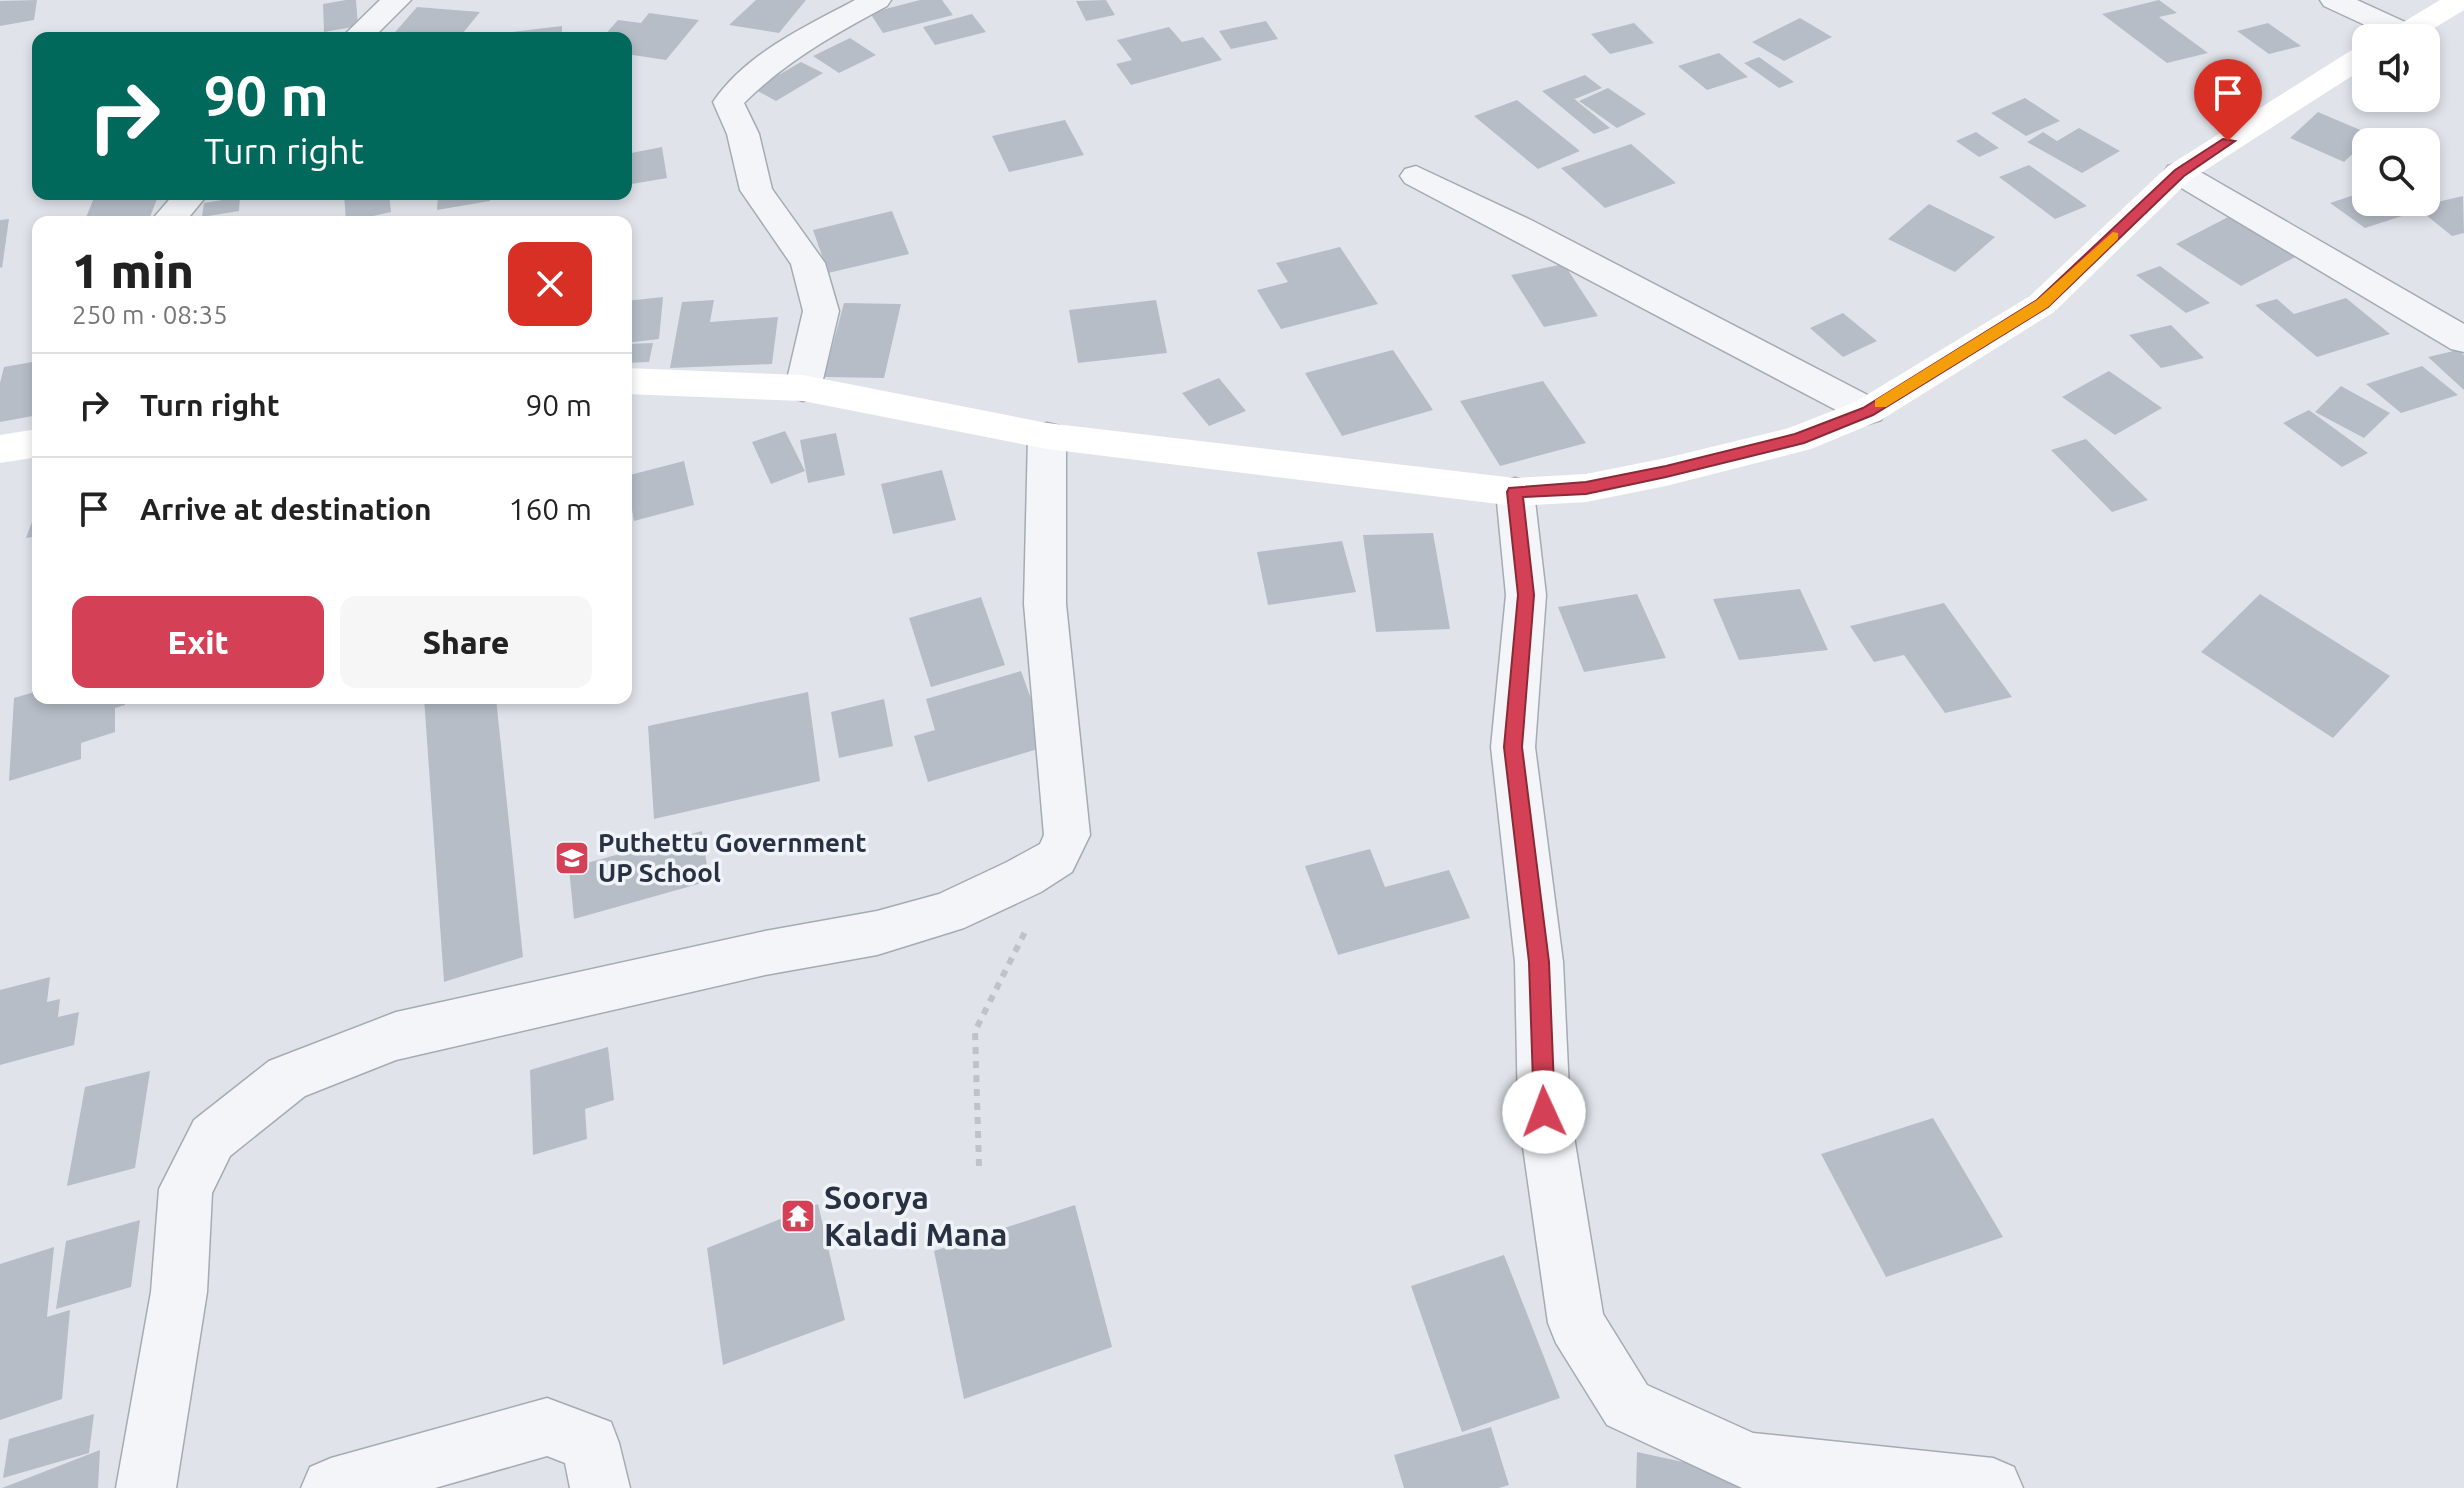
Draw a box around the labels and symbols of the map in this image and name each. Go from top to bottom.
pin [2194,59,2262,141]
place label: Puthettu Government UP School [598,828,867,887]
school or university icon: Puthettu Government UP School [553,839,591,877]
position arrow [1502,1070,1586,1154]
place label: Soorya Kaladi Mana [824,1179,1007,1252]
temple icon: Soorya Kaladi Mana [779,1197,817,1235]

